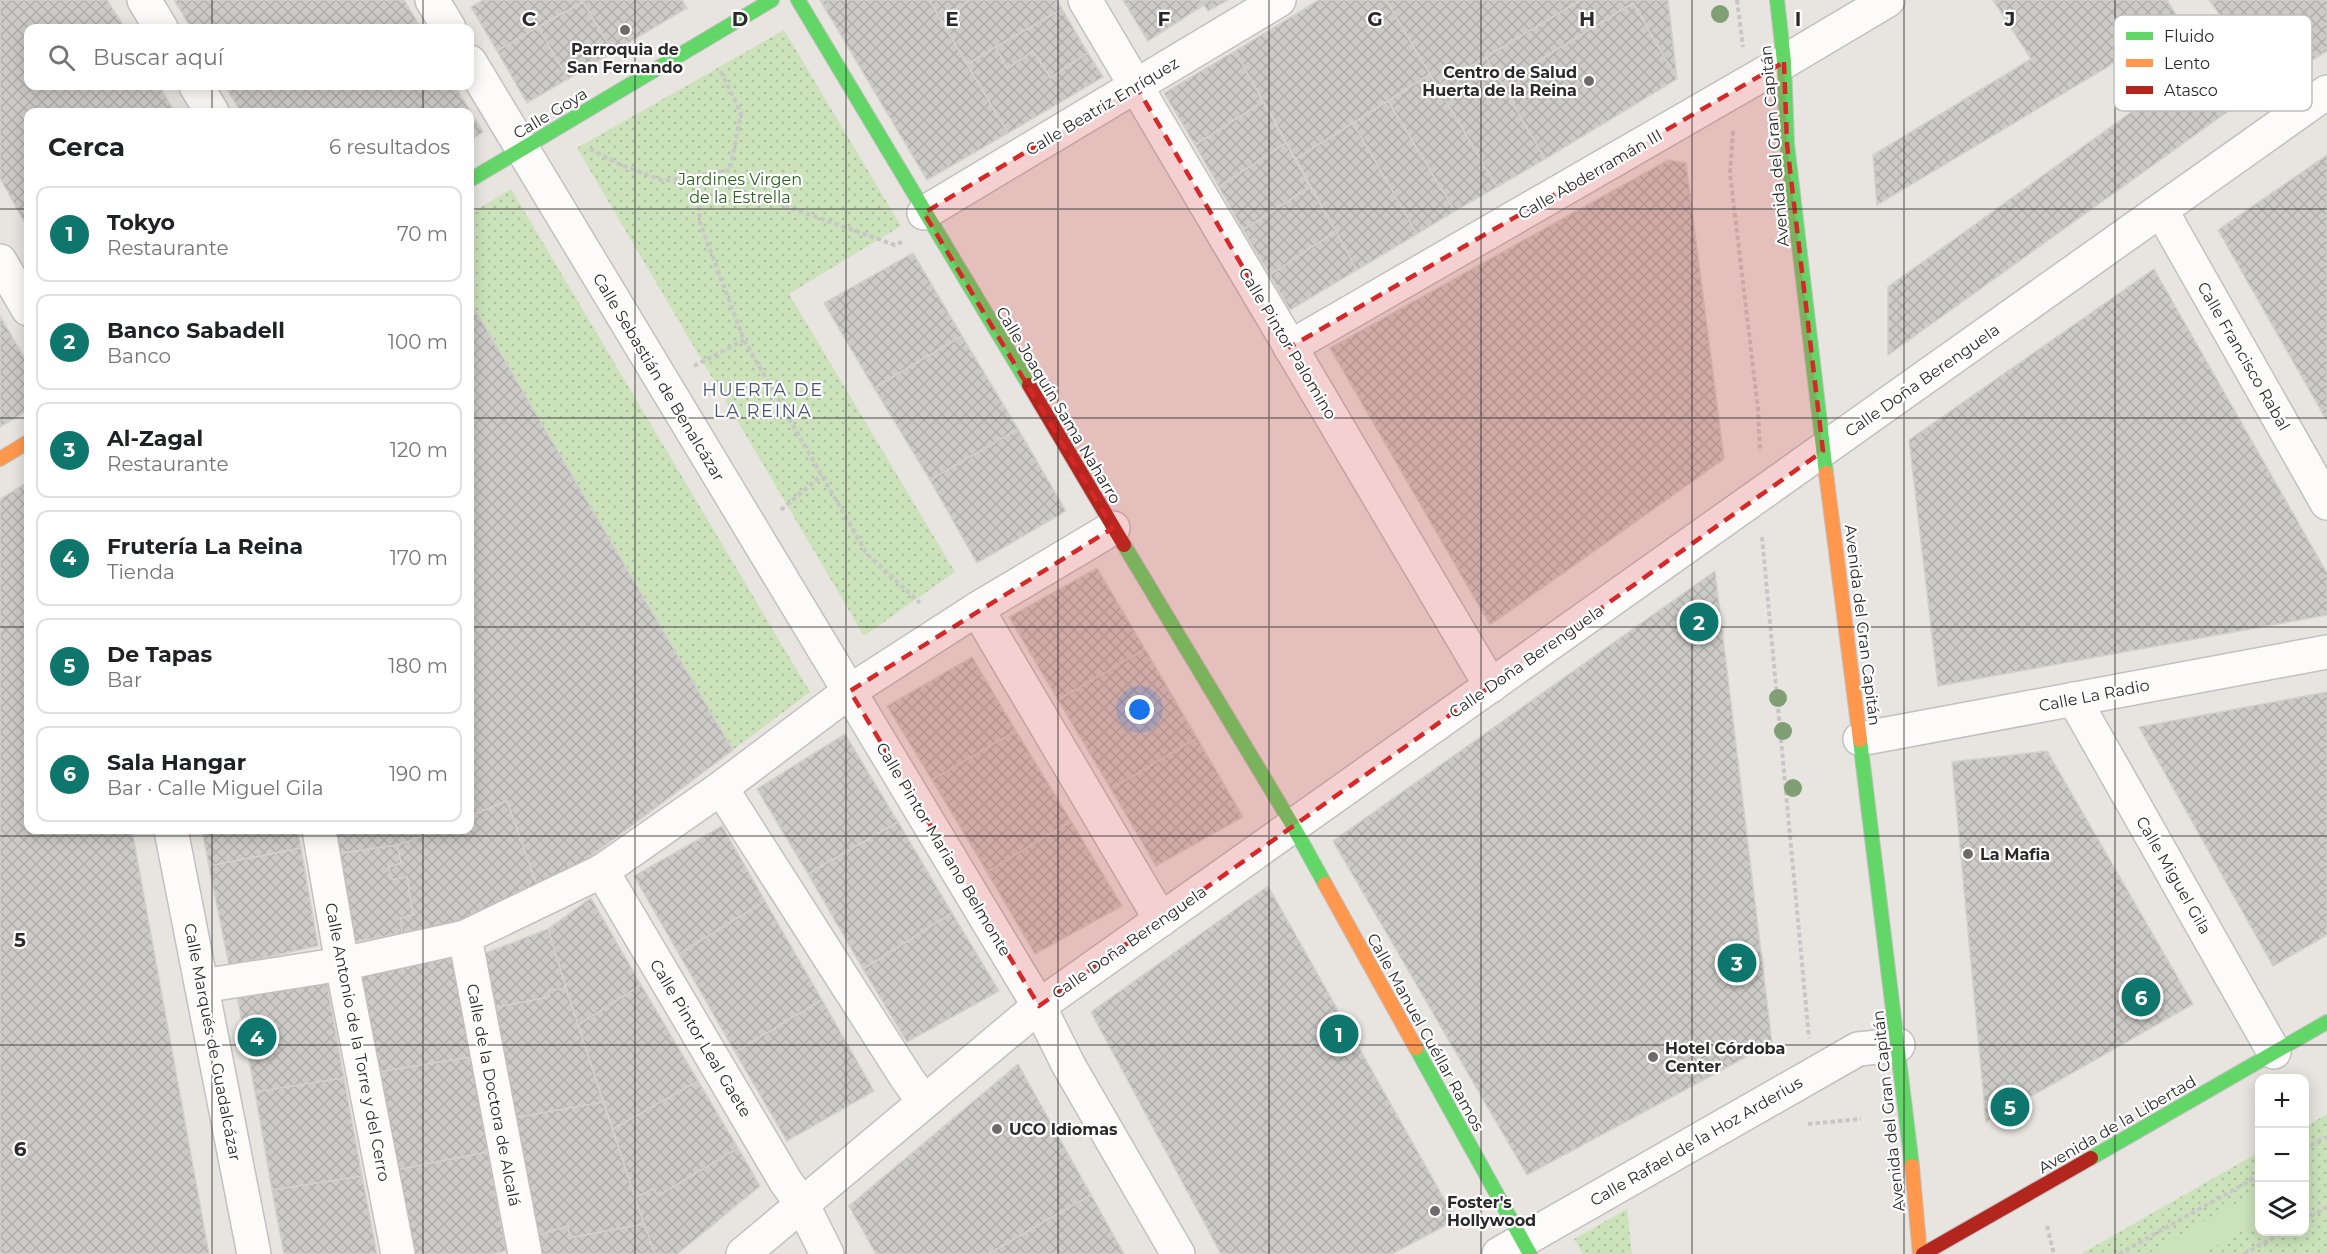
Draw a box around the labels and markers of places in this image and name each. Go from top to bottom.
marker: Parroquia de San Fernando [618,23,632,37]
place label: Parroquia de San Fernando [567,40,683,77]
place label: Centro de Salud Huerta de la Reina [1422,63,1577,100]
marker: Centro de Salud Huerta de la Reina [1582,74,1596,88]
pin: 2 [1680,600,1718,644]
place label: La Mafia [1980,845,2050,864]
marker: La Mafia [1961,847,1975,861]
pin: 3 [1718,940,1756,986]
pin: 6 [2122,974,2160,1020]
pin: 1 [1320,1012,1358,1056]
pin: 4 [238,1014,276,1060]
place label: Hotel Córdoba Center [1665,1039,1785,1076]
marker: Hotel Córdoba Center [1646,1050,1660,1064]
pin: 5 [1990,1084,2030,1130]
place label: UCO Idiomas [1009,1120,1118,1139]
marker: UCO Idiomas [990,1122,1004,1136]
place label: Foster's Hollywood [1447,1193,1536,1230]
marker: Foster's Hollywood [1428,1204,1442,1218]

